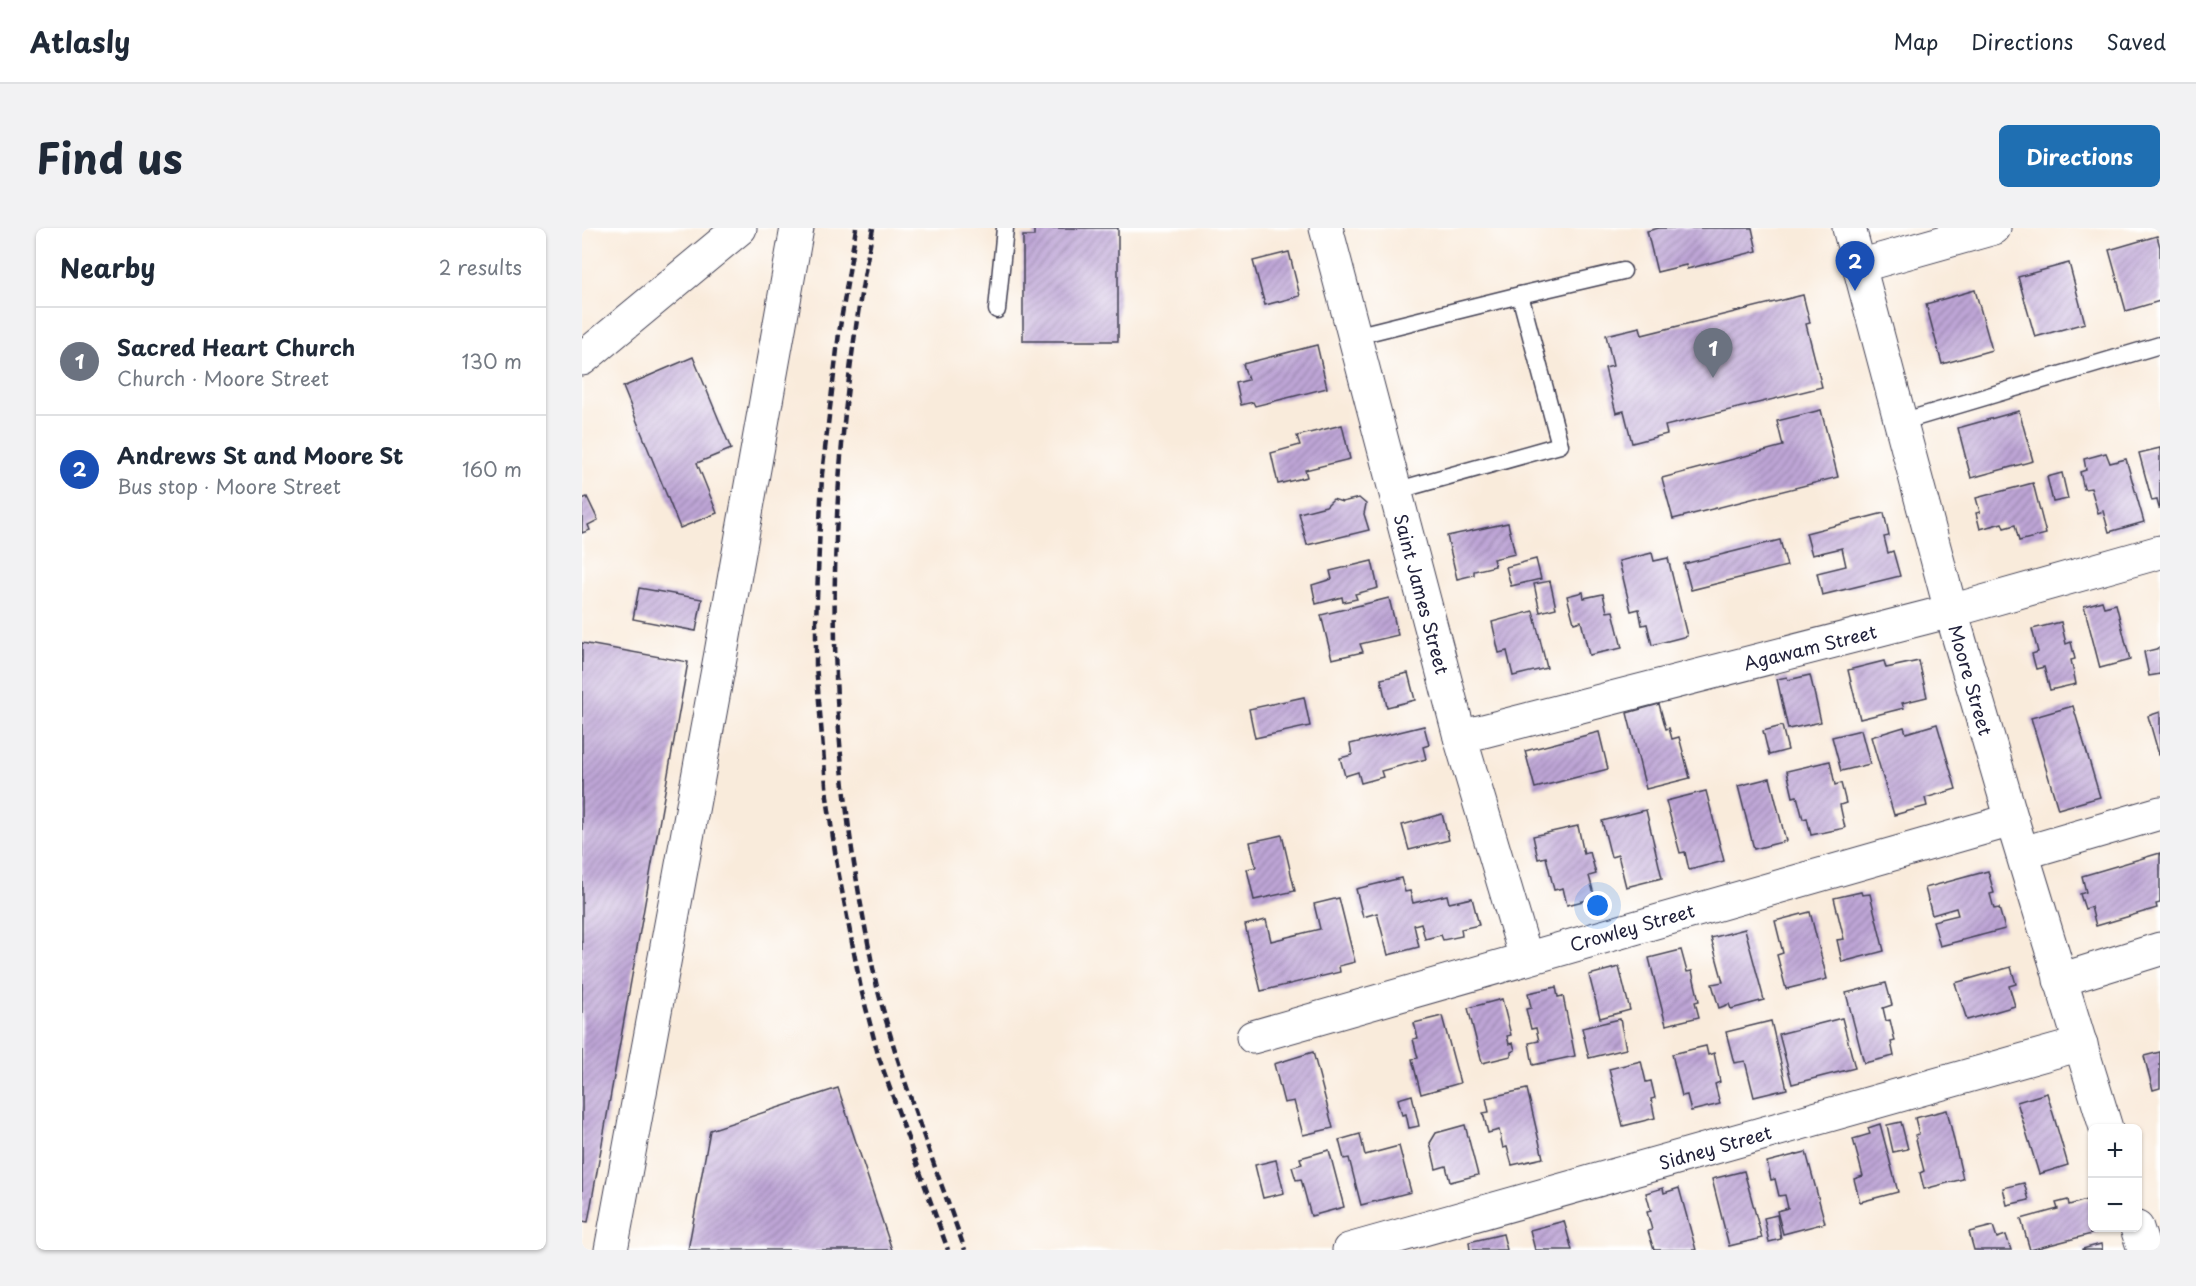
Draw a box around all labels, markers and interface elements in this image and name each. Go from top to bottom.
text: Atlasly [30,20,130,63]
text: Map [1893,25,1938,57]
text: Directions [1971,25,2073,57]
text: Saved [2106,25,2166,57]
text: Find us [36,125,183,188]
button: Directions [1999,125,2160,187]
pin: 2 [1836,242,1874,291]
text: Nearby [60,248,155,287]
text: 2 results [439,252,522,282]
pin: 1 [1694,328,1732,378]
text: Sacred Heart Church [117,330,355,363]
text: 1 [75,346,84,376]
text: 130 m [462,346,522,376]
text: Church · Moore Street [117,363,329,393]
text: Andrews St and Moore St [117,438,403,471]
text: 2 [72,454,87,484]
text: 160 m [462,454,522,484]
text: Bus stop · Moore Street [117,471,341,501]
street label: Saint James Street [1388,511,1456,677]
street label: Agawam Street [1741,617,1879,677]
street label: Moore Street [1942,621,2000,739]
your location [1583,891,1612,920]
street label: Crowley Street [1567,896,1697,958]
street label: Sidney Street [1655,1118,1775,1176]
map controls [2088,1124,2142,1232]
button: + [2088,1124,2142,1178]
button: − [2088,1178,2142,1232]

